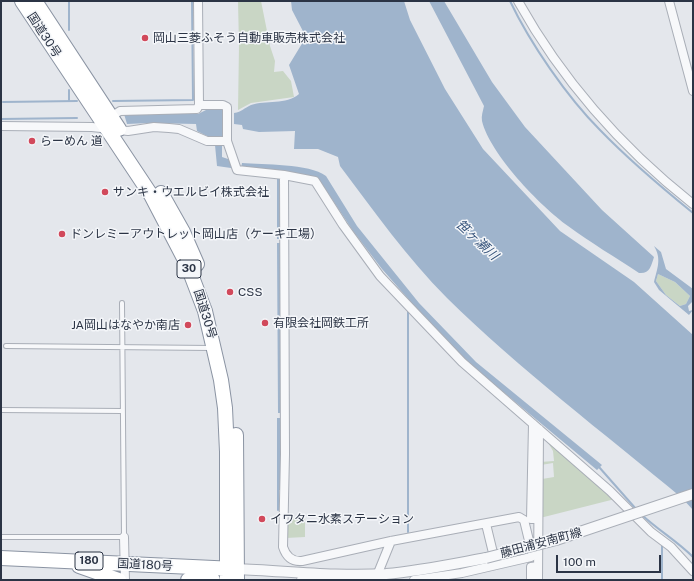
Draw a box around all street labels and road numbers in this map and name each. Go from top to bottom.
street label: 国道30号 [24,10,64,60]
road number: 30 [177,260,201,278]
street label: 国道30号 [191,288,219,340]
street label: 藤田浦安南町線 [499,525,583,561]
road number: 180 [75,552,103,570]
street label: 国道180号 [117,556,173,574]

